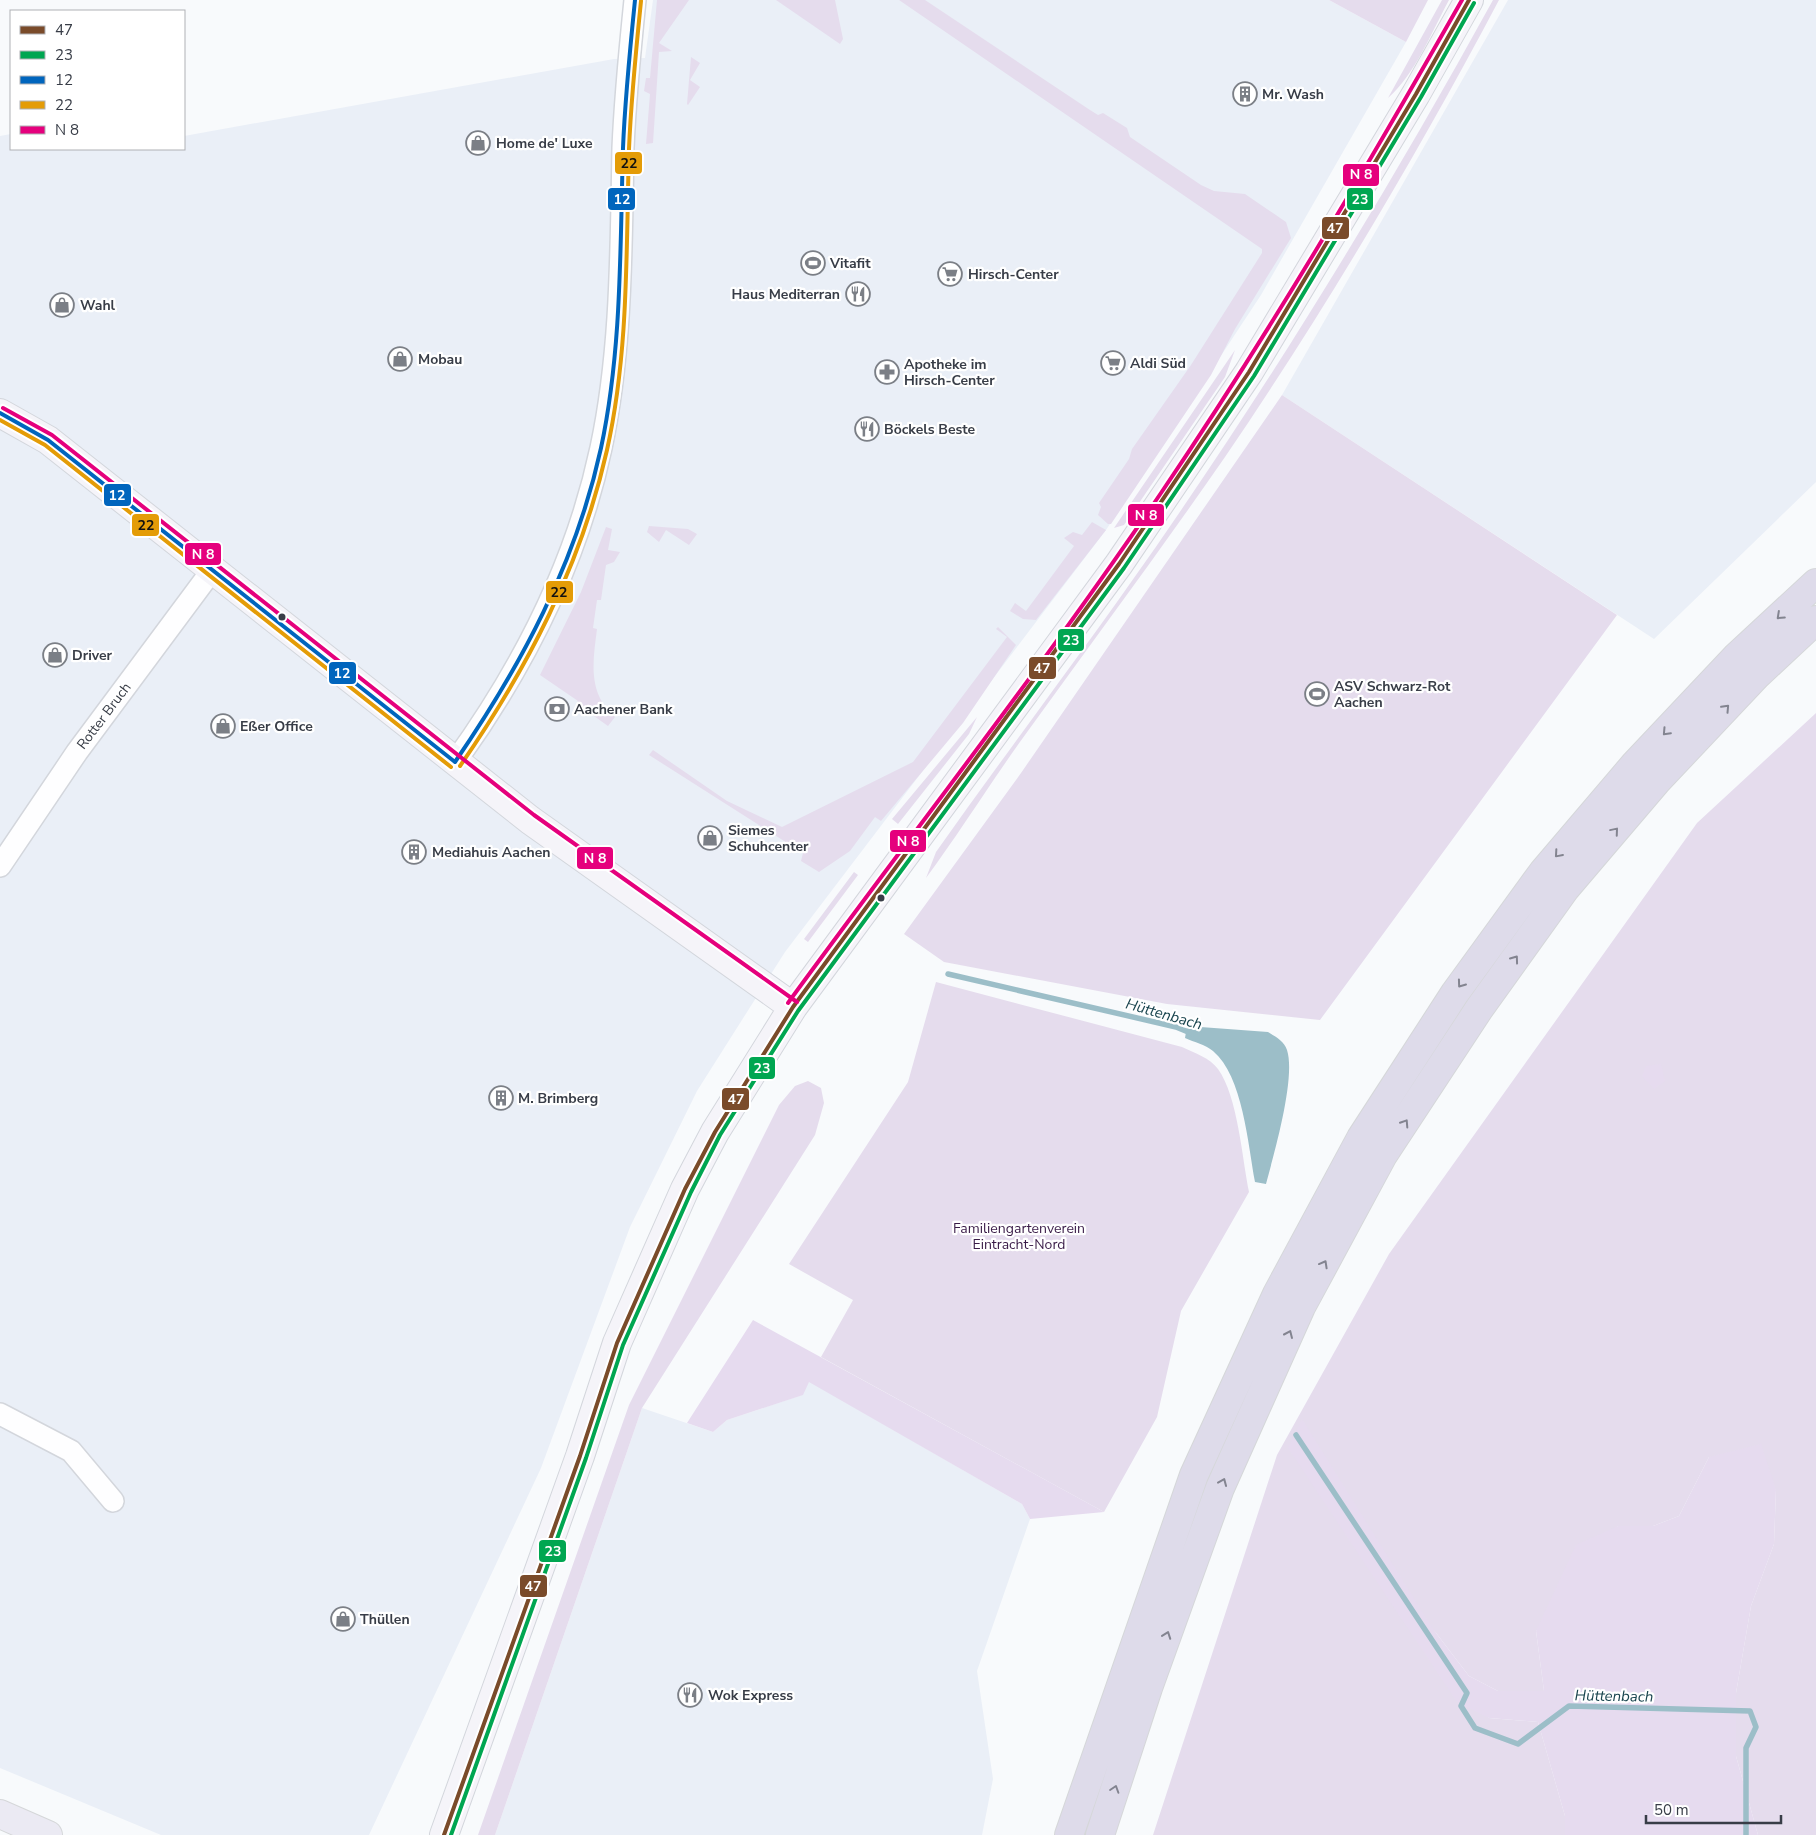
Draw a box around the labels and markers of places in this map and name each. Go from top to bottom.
building icon: Mr. Wash [1232,81,1258,107]
place label: Mr. Wash [1262,85,1324,104]
shop icon: Home de' Luxe [465,130,491,156]
place label: Home de' Luxe [496,134,593,153]
sports icon: Vitafit [800,250,826,276]
place label: Vitafit [829,254,871,273]
supermarket icon: Hirsch-Center [937,261,963,287]
place label: Hirsch-Center [968,265,1059,284]
restaurant icon: Haus Mediterran [845,281,871,307]
place label: Haus Mediterran [731,285,840,304]
shop icon: Wahl [49,292,75,318]
place label: Wahl [80,296,116,315]
shop icon: Mobau [387,346,413,372]
place label: Mobau [418,350,462,369]
supermarket icon: Aldi Süd [1100,350,1126,376]
place label: Aldi Süd [1130,354,1186,373]
place label: Apotheke im Hirsch-Center [904,355,995,390]
pharmacy icon: Apotheke im Hirsch-Center [874,359,900,385]
restaurant icon: Böckels Beste [854,416,880,442]
place label: Böckels Beste [884,420,976,439]
unlabelled marker [277,612,287,622]
shop icon: Driver [42,642,68,668]
place label: Driver [72,646,113,665]
place label: ASV Schwarz-Rot Aachen [1334,677,1451,712]
sports icon: ASV Schwarz-Rot Aachen [1304,681,1330,707]
bank icon: Aachener Bank [544,696,570,722]
place label: Aachener Bank [574,700,673,719]
shop icon: Eßer Office [210,713,236,739]
place label: Eßer Office [240,717,313,736]
place label: Siemes Schuhcenter [728,821,809,856]
shop icon: Siemes Schuhcenter [697,825,723,851]
building icon: Mediahuis Aachen [401,839,427,865]
place label: Mediahuis Aachen [432,843,551,862]
unlabelled marker [876,893,886,903]
building icon: M. Brimberg [488,1085,514,1111]
place label: M. Brimberg [518,1089,598,1108]
shop icon: Thüllen [330,1606,356,1632]
place label: Thüllen [360,1610,410,1629]
restaurant icon: Wok Express [677,1682,703,1708]
place label: Wok Express [708,1686,793,1705]

